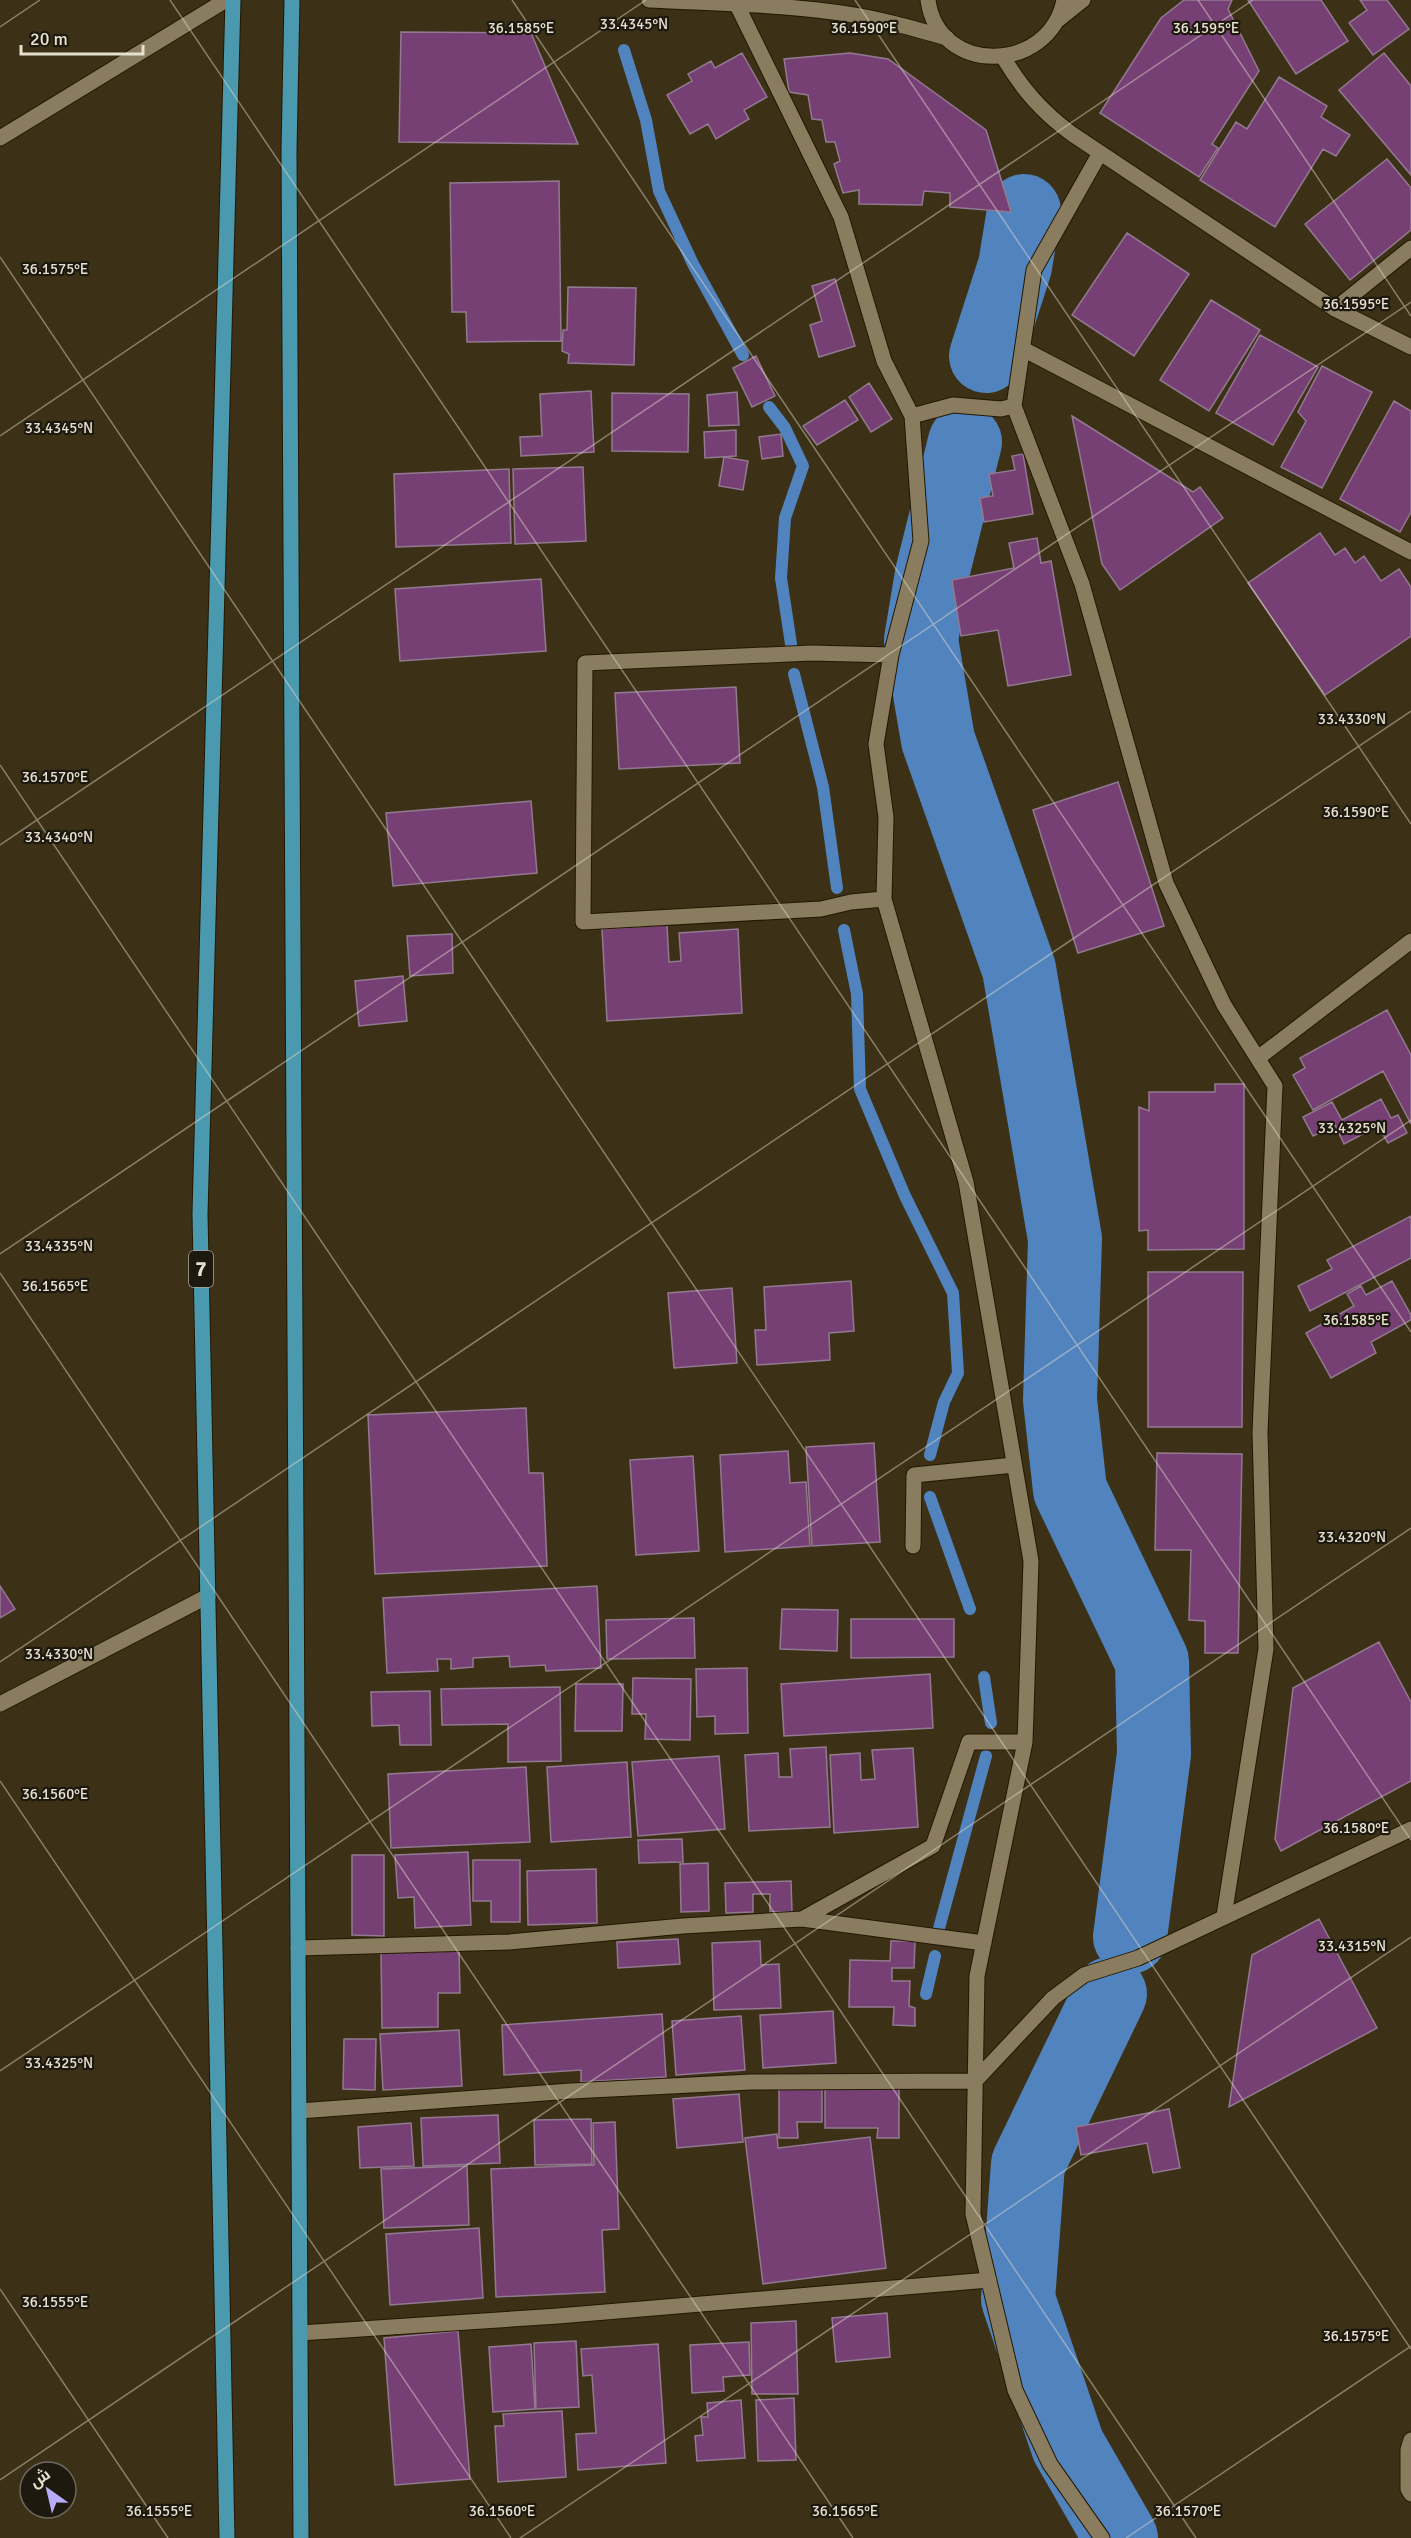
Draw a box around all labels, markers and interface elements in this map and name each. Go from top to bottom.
text: 33.4345°N [600,15,668,33]
scale bar [21,18,142,56]
text: 36.1585°E [488,19,554,37]
text: 36.1590°E [831,19,897,37]
text: 36.1595°E [1173,19,1239,37]
text: 20 m [30,28,68,50]
text: 36.1575°E [22,260,88,278]
text: 36.1595°E [1323,295,1389,313]
text: 33.4345°N [25,419,93,437]
text: 33.4330°N [1318,710,1386,728]
text: 36.1570°E [22,768,88,786]
text: 36.1590°E [1323,803,1389,821]
text: 33.4340°N [25,828,93,846]
text: 33.4325°N [1318,1119,1386,1137]
text: 33.4335°N [25,1237,93,1255]
road number: 7 [189,1251,213,1287]
text: 36.1565°E [22,1277,88,1295]
text: 36.1585°E [1323,1311,1389,1329]
text: 33.4320°N [1318,1528,1386,1546]
text: 33.4330°N [25,1645,93,1663]
text: 36.1560°E [22,1785,88,1803]
text: 36.1580°E [1323,1819,1389,1837]
text: 33.4315°N [1318,1937,1386,1955]
text: 33.4325°N [25,2054,93,2072]
text: 36.1555°E [22,2293,88,2311]
text: 36.1575°E [1323,2327,1389,2345]
north arrow [18,2460,78,2520]
text: ش [26,2464,54,2492]
text: 36.1555°E [126,2502,192,2520]
text: 36.1560°E [469,2502,535,2520]
text: 36.1565°E [812,2502,878,2520]
text: 36.1570°E [1155,2502,1221,2520]

